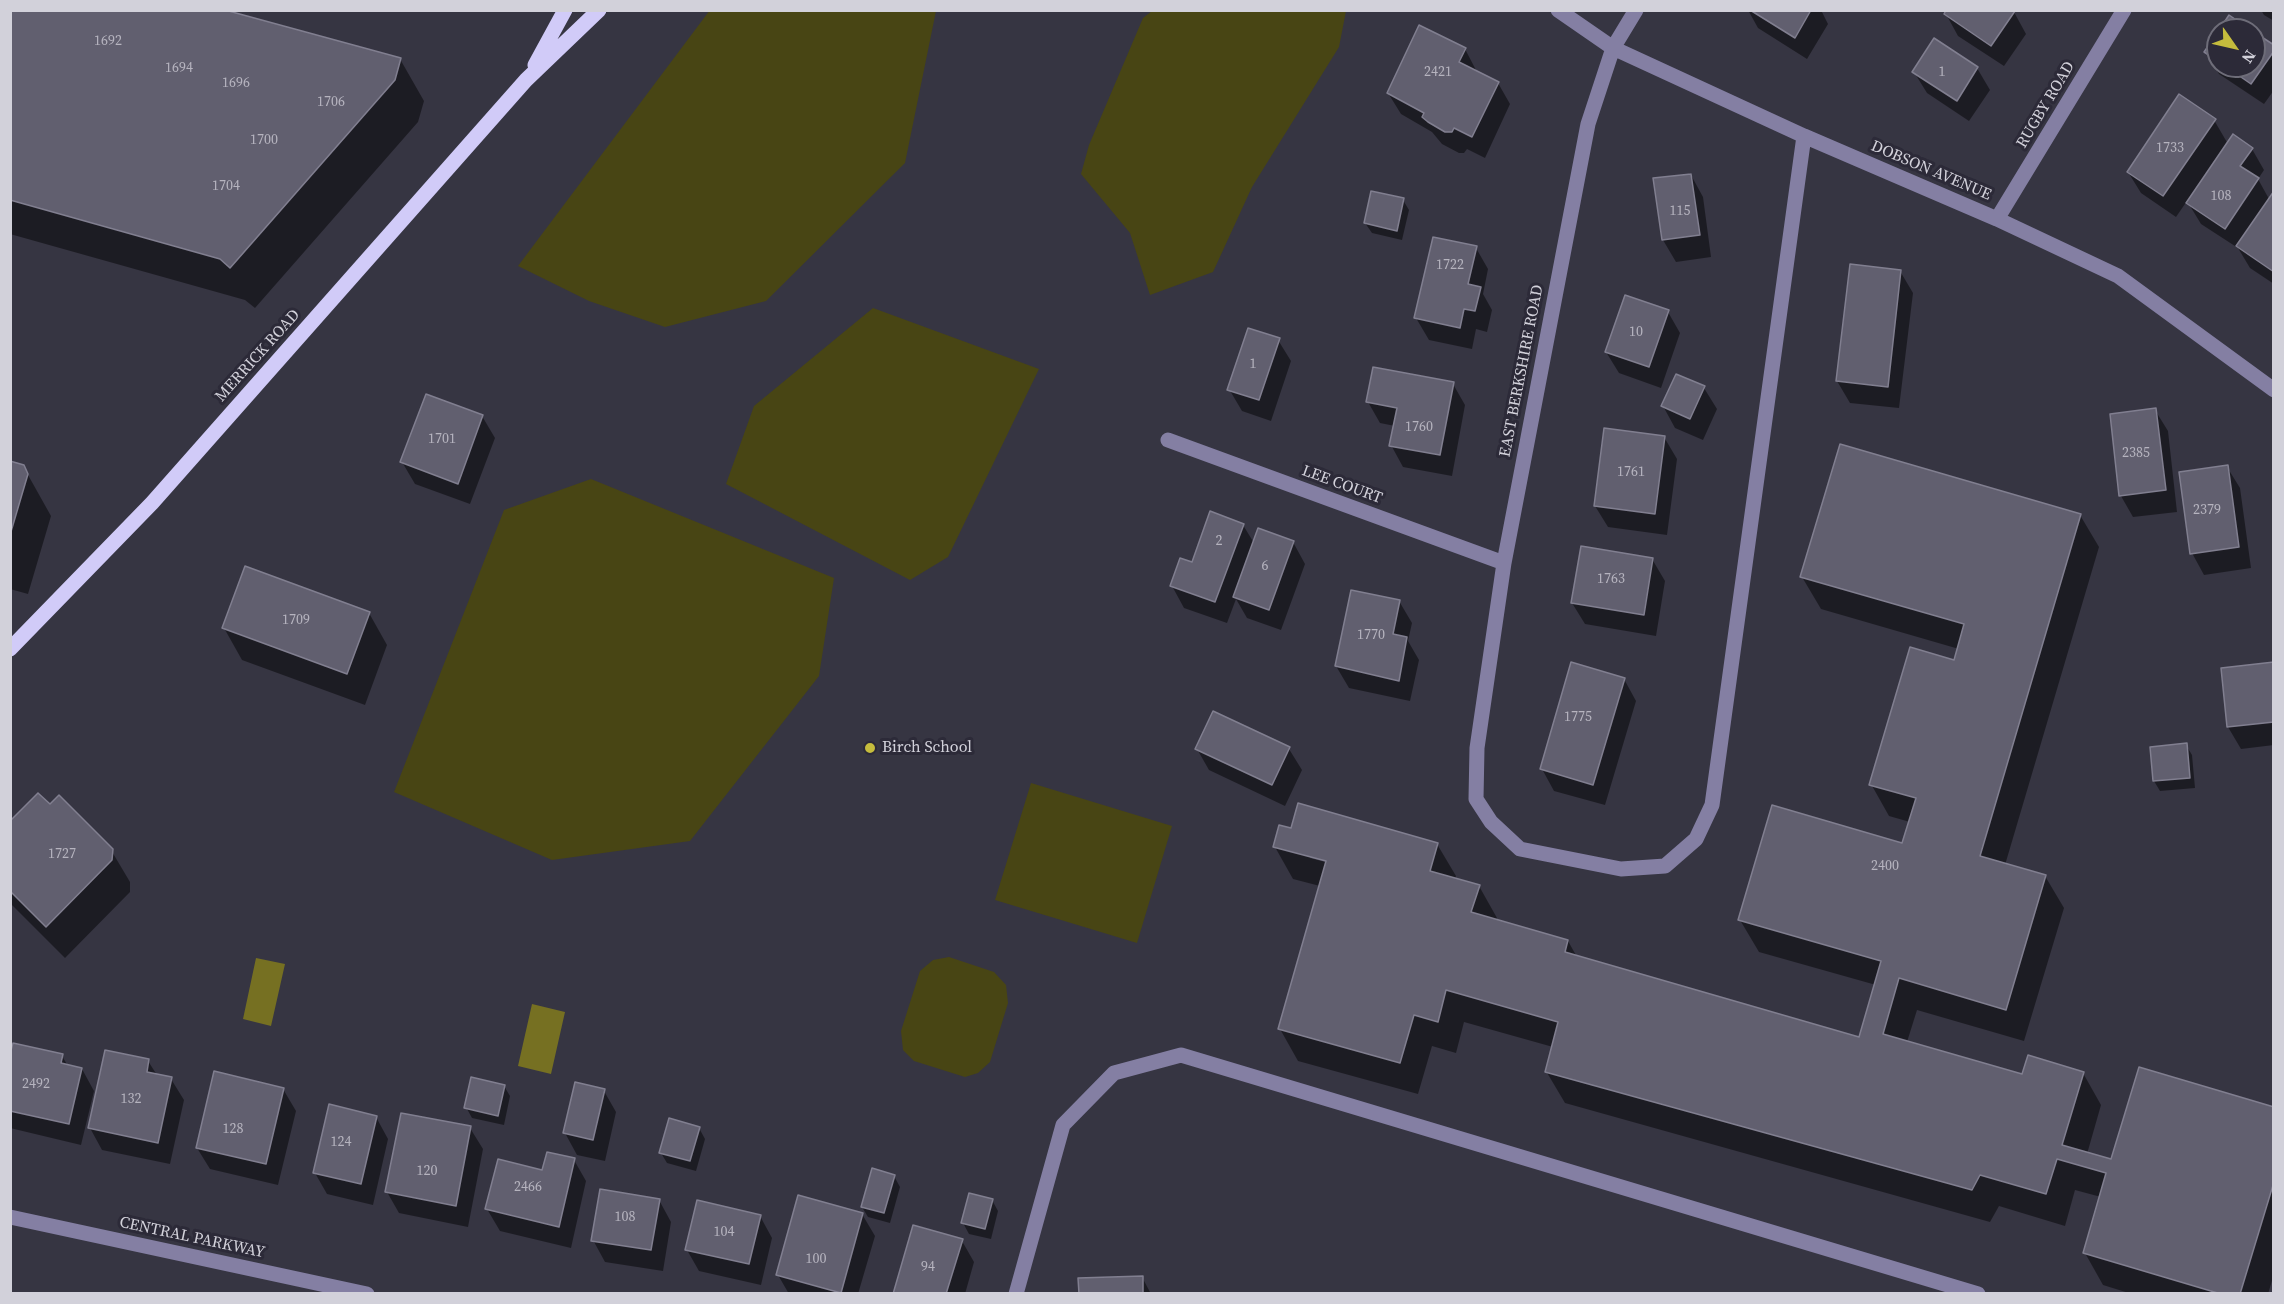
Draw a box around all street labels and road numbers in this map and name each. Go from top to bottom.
street label: RUGBY ROAD [2013,58,2079,152]
street label: DOBSON AVENUE [1868,137,1994,205]
street label: EAST BERKSHIRE ROAD [1496,283,1548,459]
street label: MERRICK ROAD [212,306,304,406]
street label: LEE COURT [1299,462,1385,508]
street label: CENTRAL PARKWAY [118,1213,266,1263]

